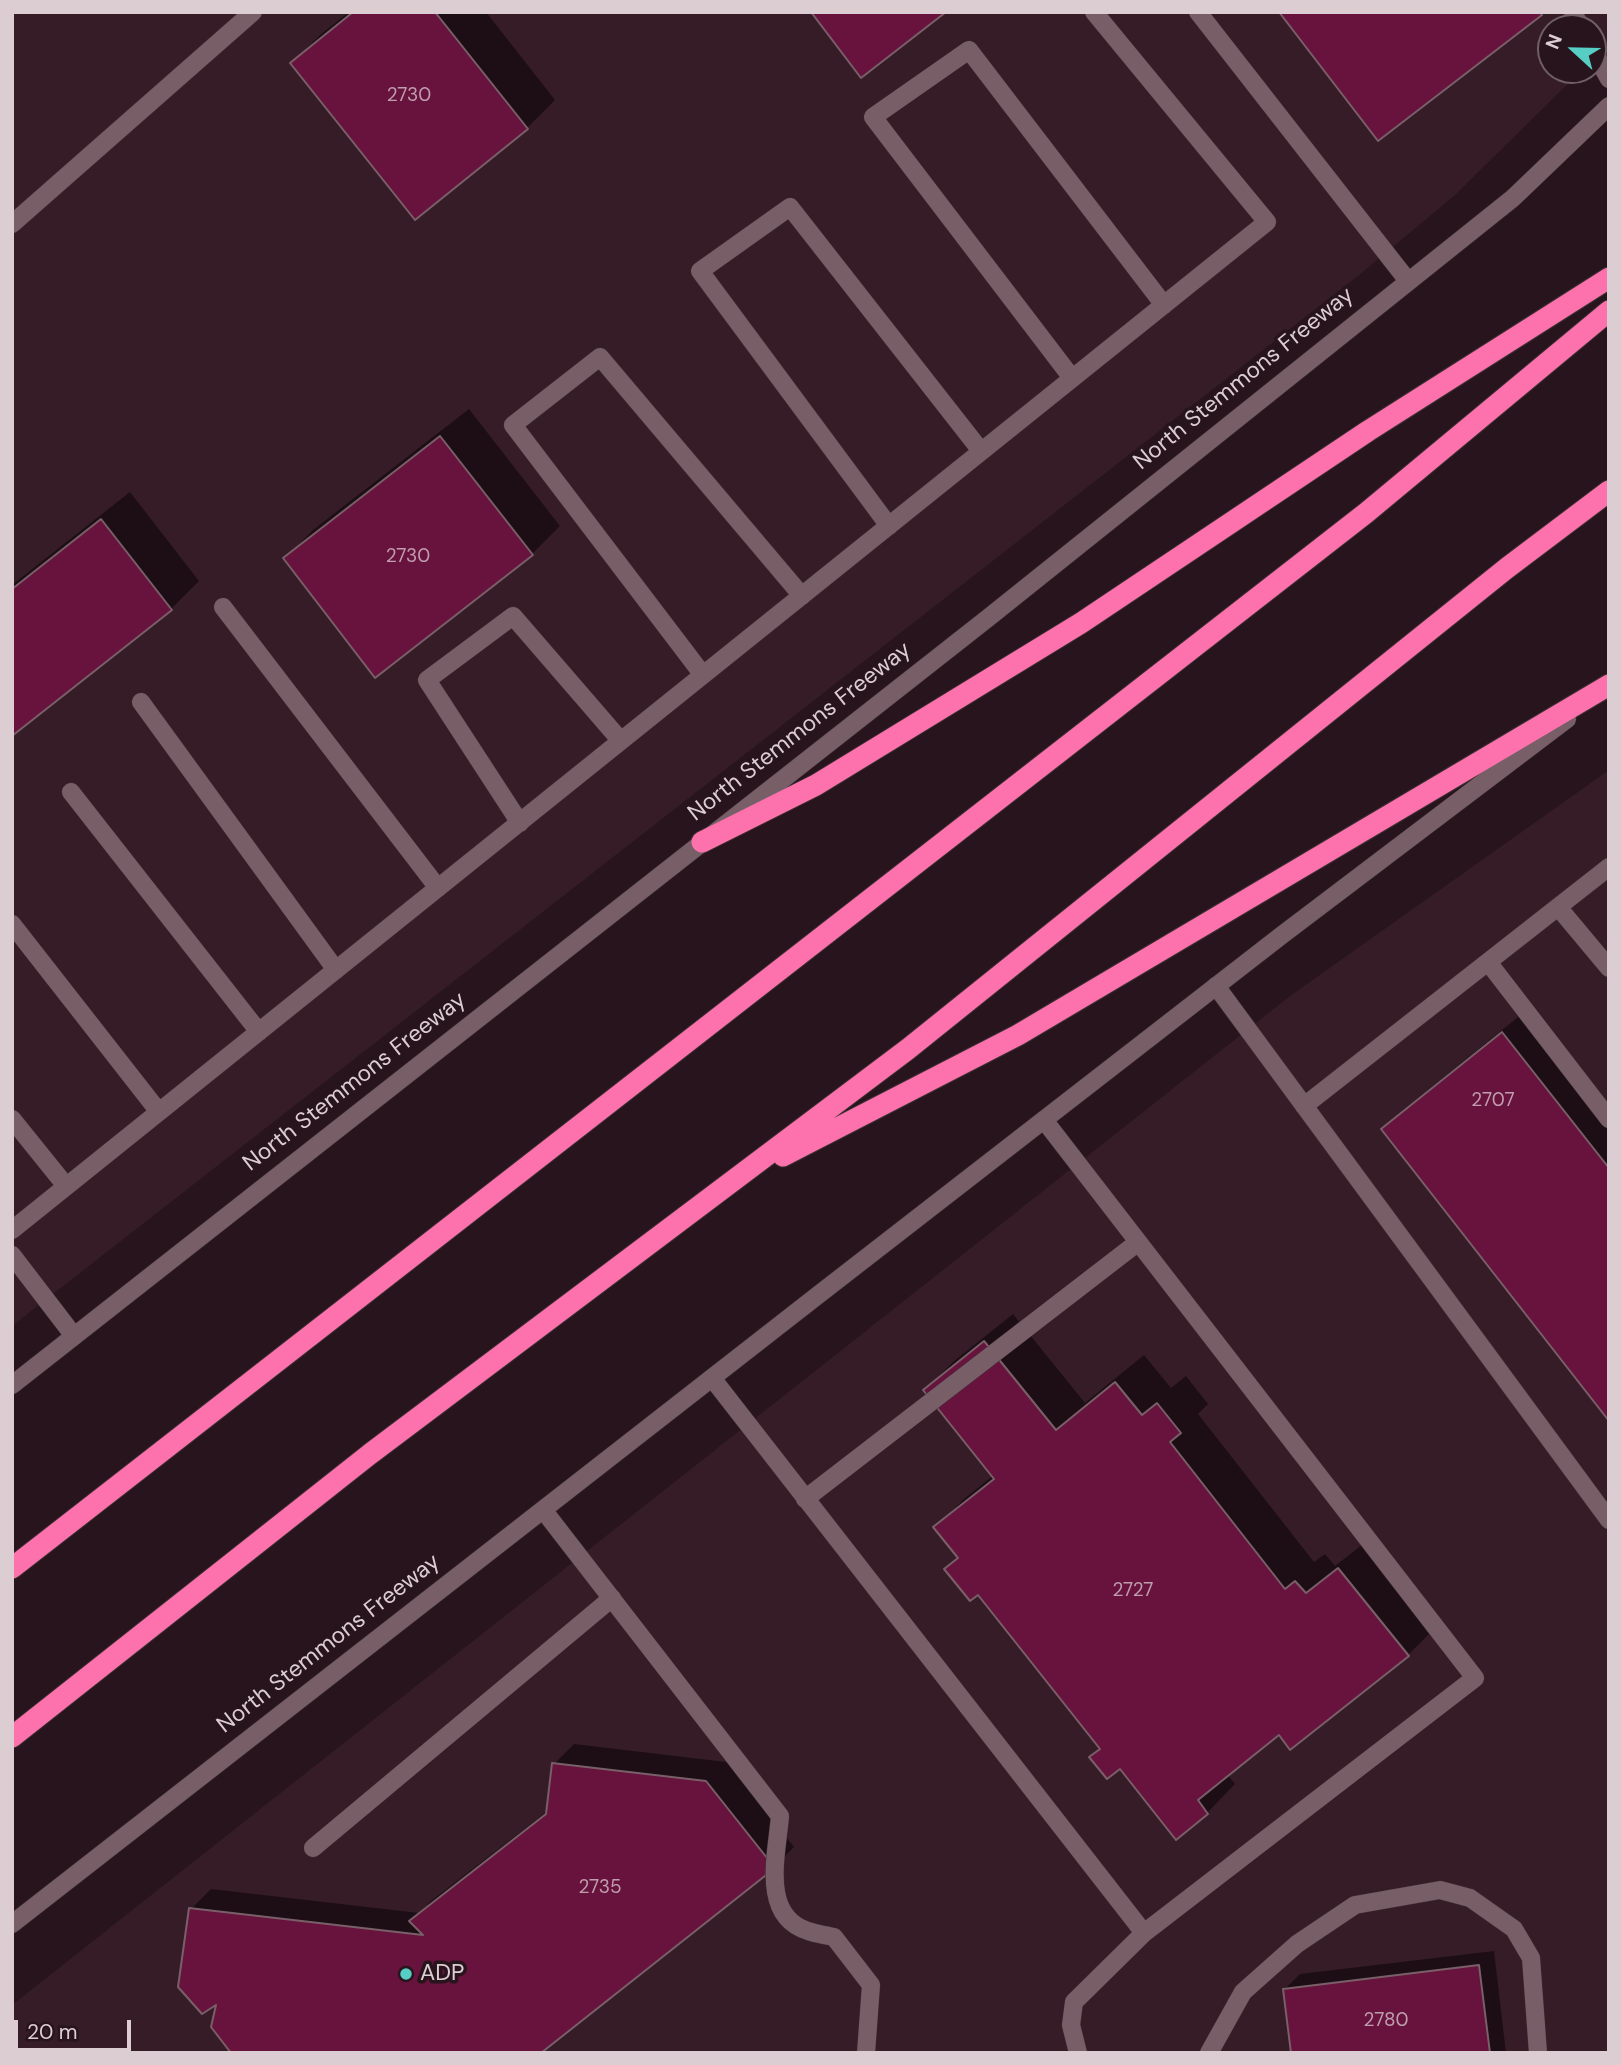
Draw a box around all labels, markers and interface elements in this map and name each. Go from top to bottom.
north arrow [1537,14,1607,84]
text: N [1540,31,1568,53]
house number: 2730 [387,85,431,107]
street label: North Stemmons Freeway [1128,282,1360,476]
house number: 2730 [386,546,430,568]
street label: North Stemmons Freeway [683,636,917,828]
street label: North Stemmons Freeway [238,986,472,1178]
house number: 2707 [1471,1090,1515,1112]
street label: North Stemmons Freeway [212,1548,446,1740]
house number: 2727 [1112,1580,1154,1602]
house number: 2735 [578,1877,622,1899]
place label: ADP [420,1960,464,1988]
marker: ADP [398,1966,414,1982]
scale bar [18,2006,135,2050]
house number: 2780 [1364,2010,1408,2032]
text: 20 m [27,2018,78,2046]

